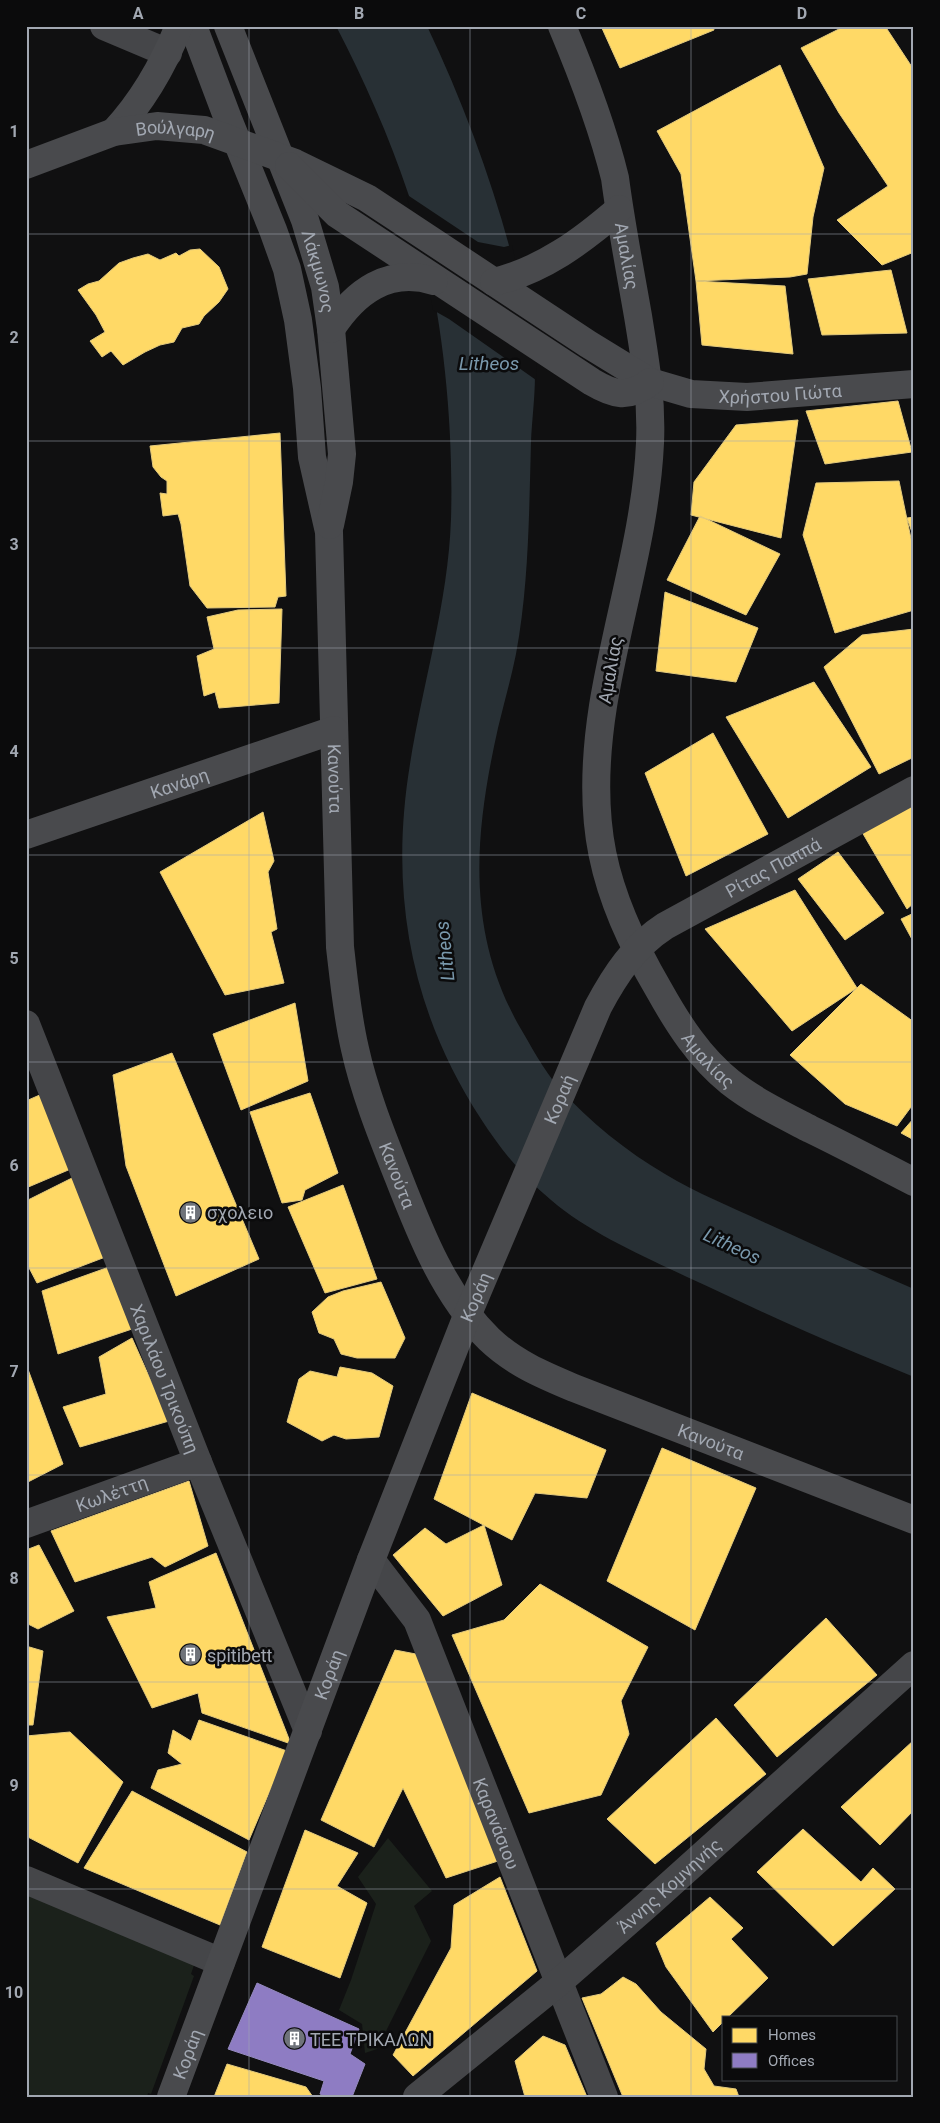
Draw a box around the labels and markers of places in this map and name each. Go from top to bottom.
building icon: σχολειο [179,1200,203,1224]
place label: σχολειο [207,1202,273,1223]
building icon: spitibett [179,1643,203,1667]
place label: spitibett [207,1645,273,1666]
building icon: ΤΕΕ ΤΡΙΚΑΛΩΝ [282,2027,306,2051]
place label: ΤΕΕ ΤΡΙΚΑΛΩΝ [310,2029,432,2050]

